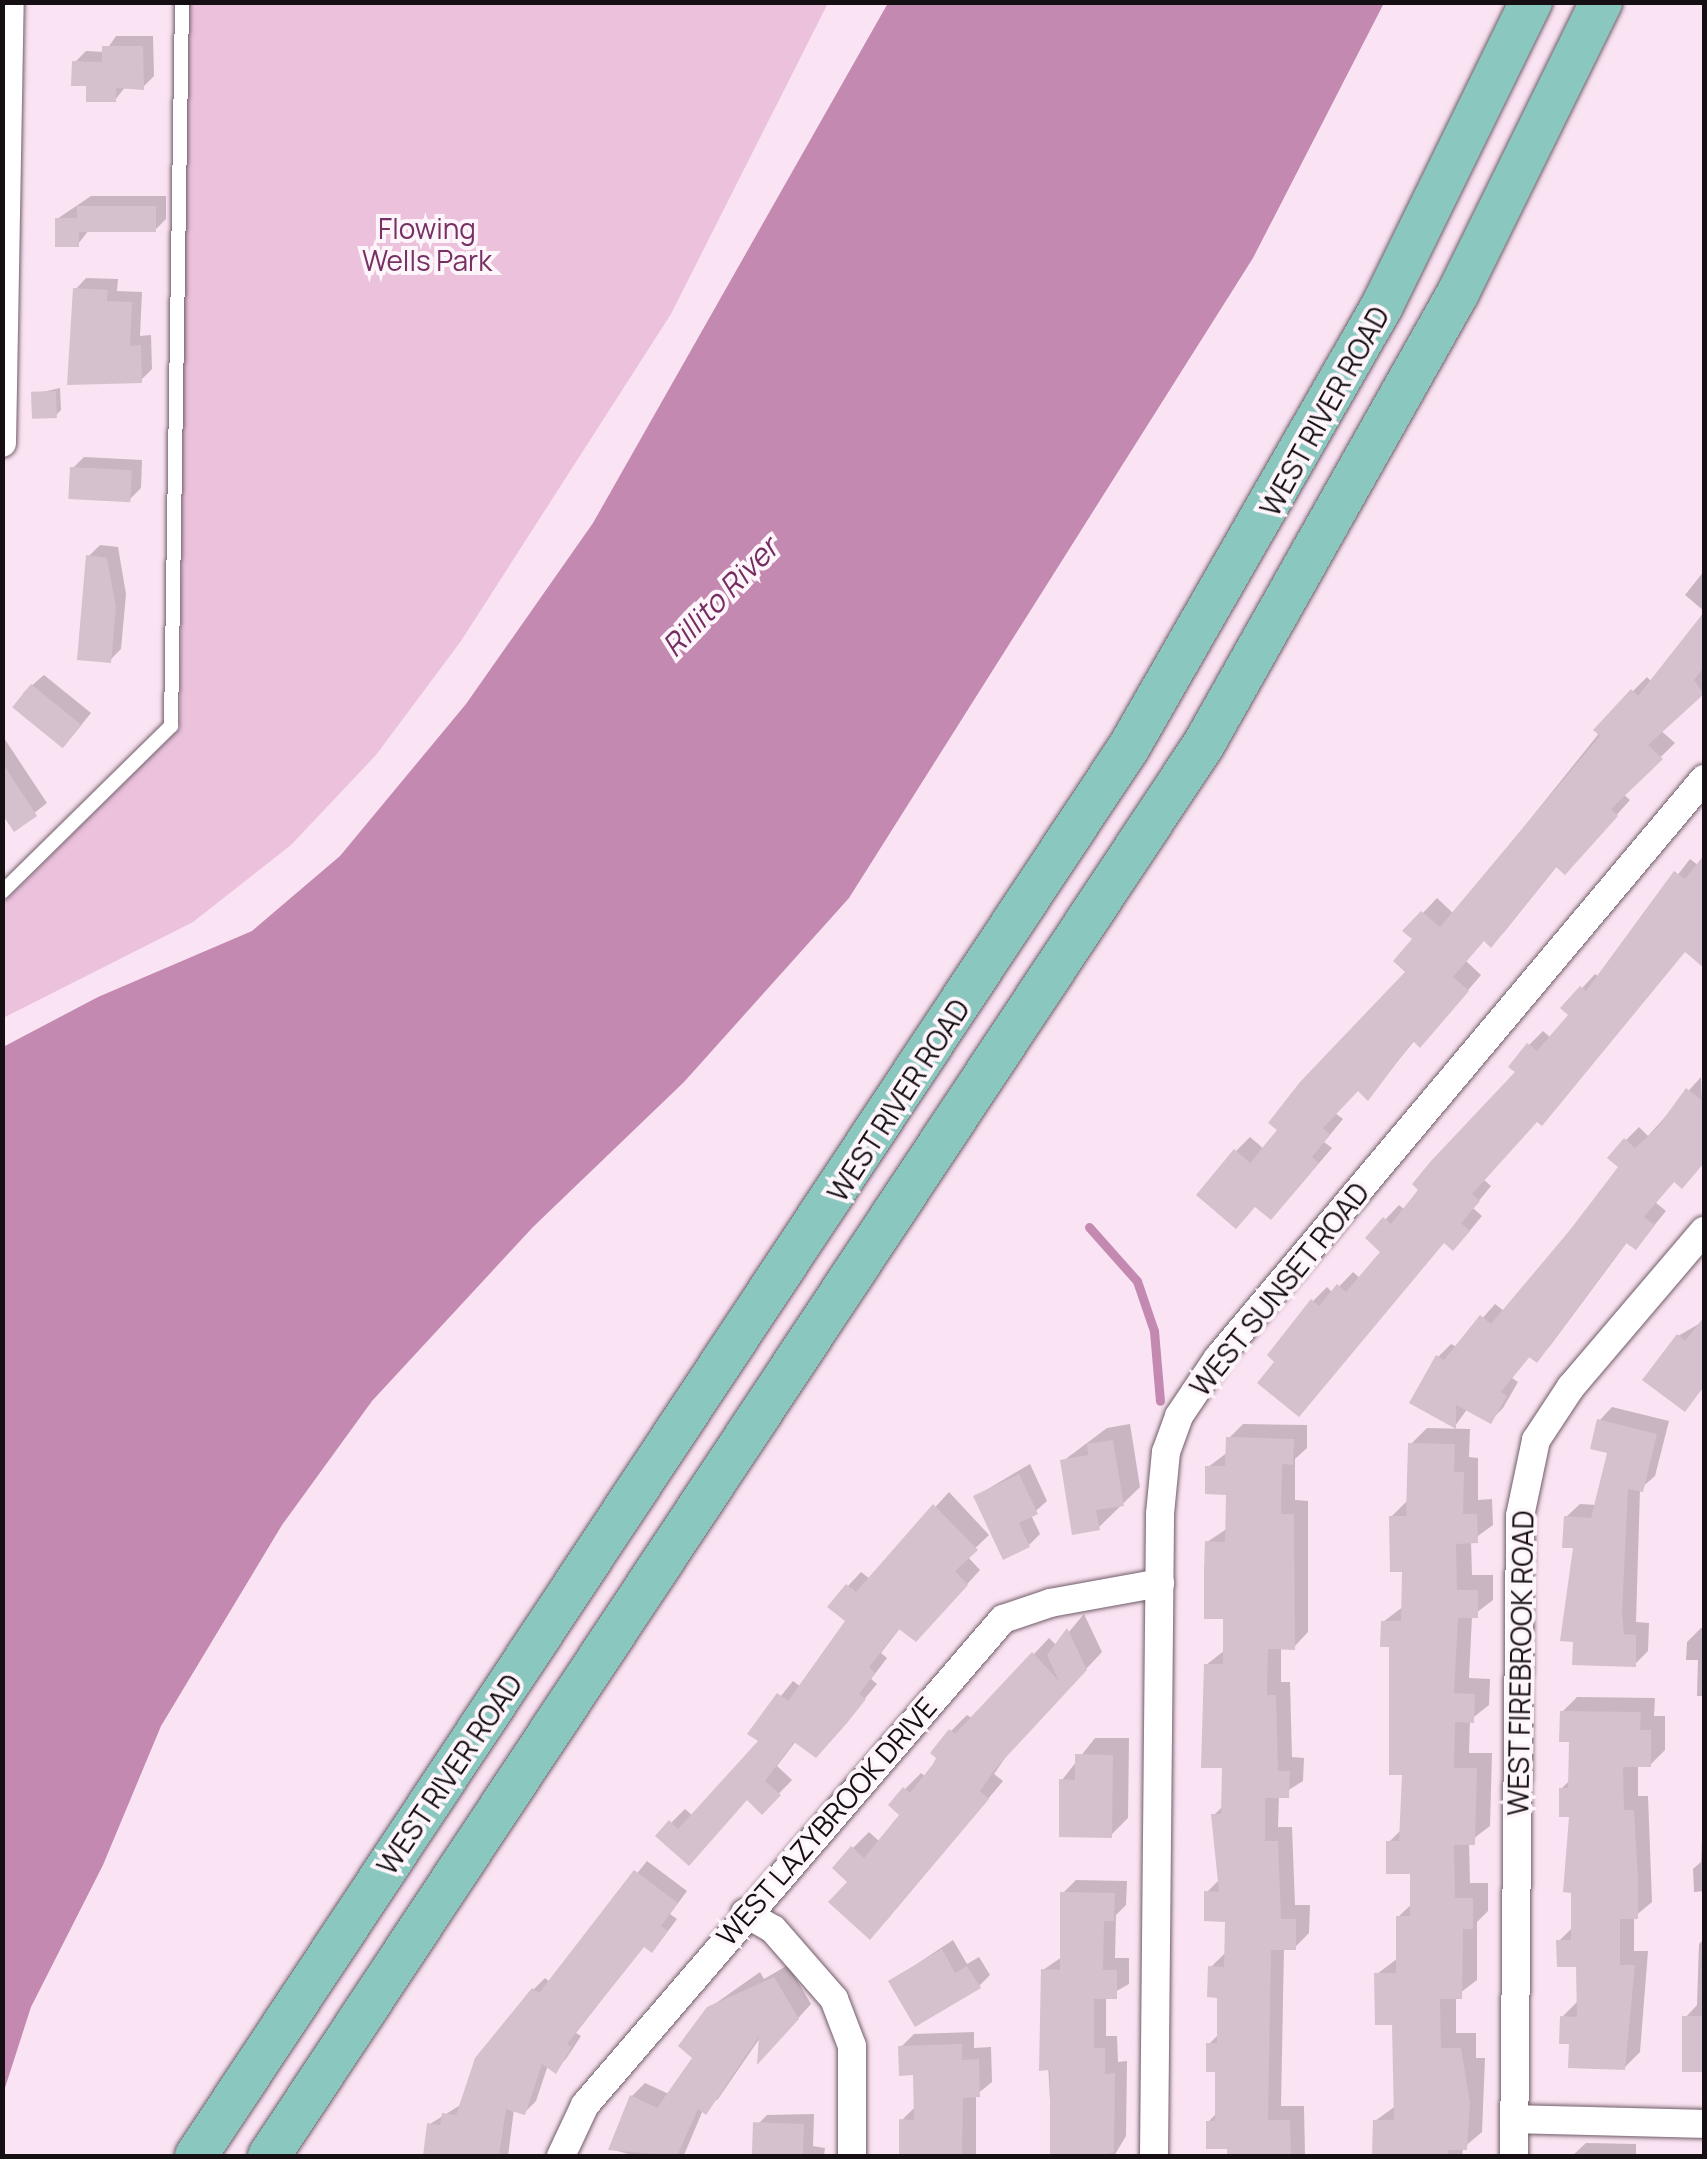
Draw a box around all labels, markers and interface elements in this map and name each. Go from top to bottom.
park label: Flowing Wells Park [362,211,492,277]
street label: WEST RIVER ROAD [1252,300,1396,522]
water label: Rillito River [655,530,785,664]
street label: WEST RIVER ROAD [820,992,976,1208]
street label: WEST SUNSET ROAD [1182,1175,1376,1403]
street label: WEST FIREBROOK ROAD [1501,1509,1539,1817]
street label: WEST RIVER ROAD [369,1667,529,1881]
street label: WEST LAZYBROOK DRIVE [709,1690,943,1952]

